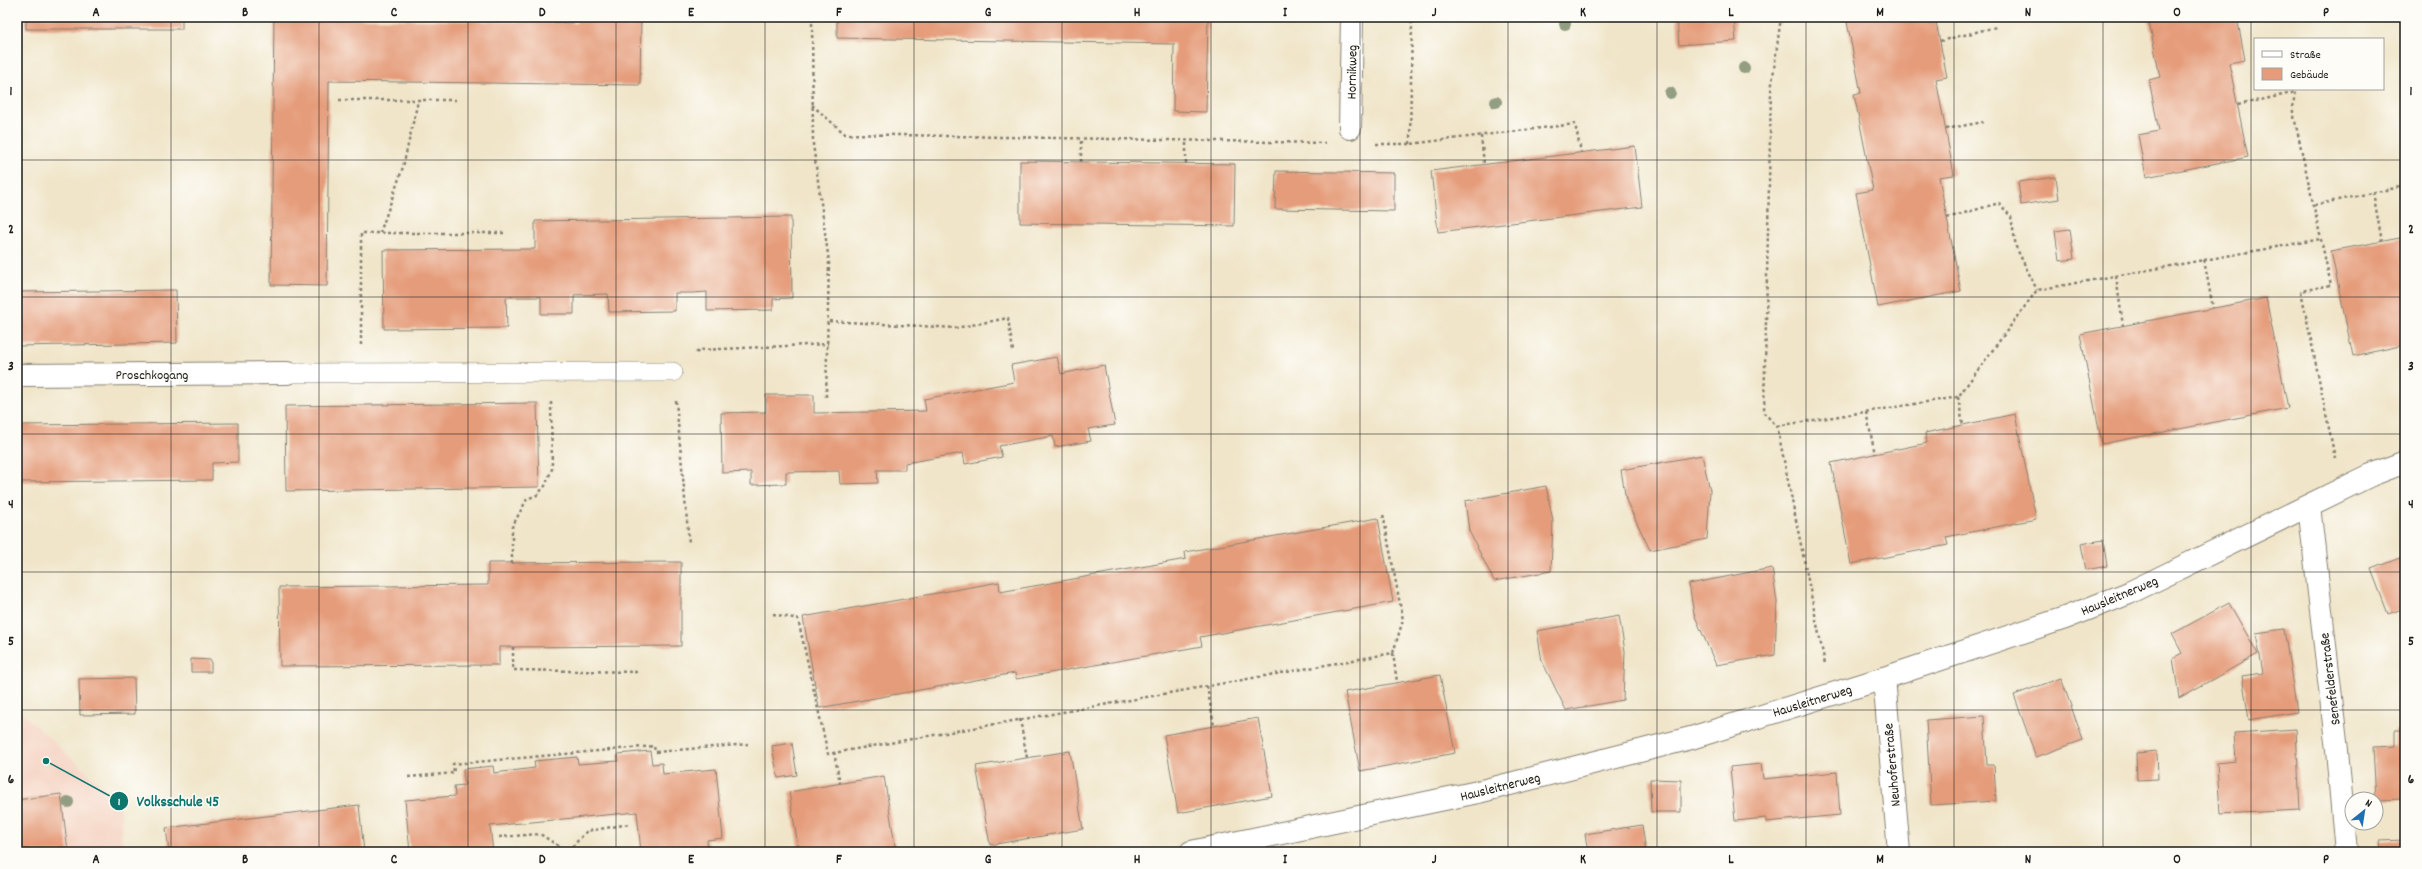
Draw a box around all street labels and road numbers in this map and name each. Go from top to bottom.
street label: Hornikweg [1343,45,1363,100]
street label: Proschkogang [116,366,188,386]
street label: Hausleitnerweg [2078,572,2161,622]
street label: Senefelderstraße [2315,631,2347,726]
street label: Hausleitnerweg [1770,680,1855,723]
street label: Neuhoferstraße [1879,722,1907,807]
street label: Hausleitnerweg [1458,768,1543,808]

